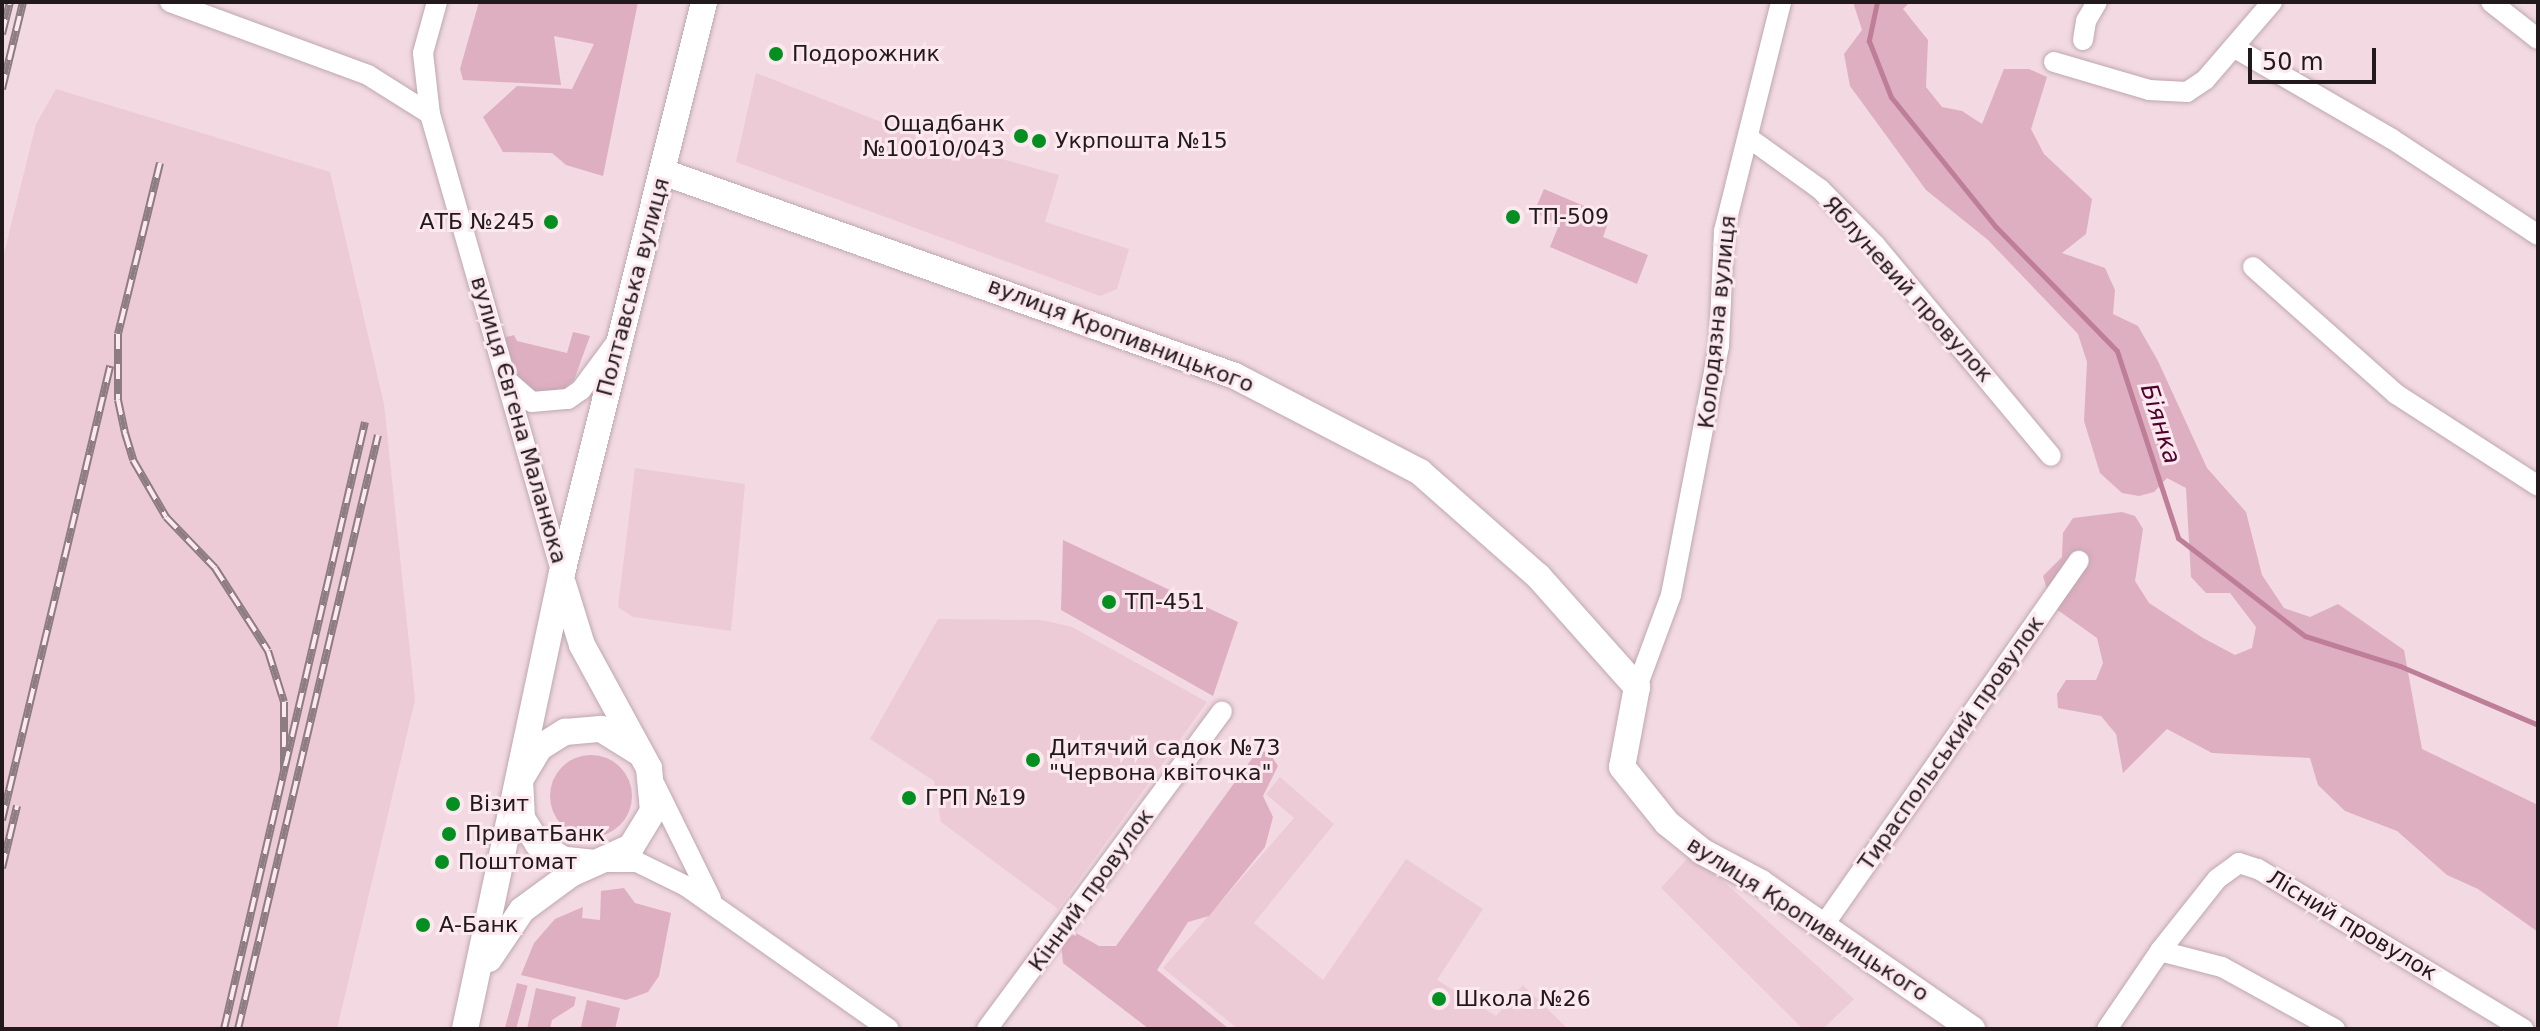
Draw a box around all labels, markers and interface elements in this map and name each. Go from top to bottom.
scale bar [2252,32,2380,82]
place label: Подорожник [792,41,940,67]
marker: Подорожник [767,45,785,63]
text: 50 m [2262,48,2324,76]
place label: Ощадбанк №10010/043 [863,110,1005,162]
marker: Ощадбанк №10010/043 [1012,127,1030,145]
place label: Укрпошта №15 [1055,128,1228,154]
marker: Укрпошта №15 [1030,132,1048,150]
street label: Полтавська вулиця [591,175,675,399]
street label: Яблуневий провулок [1818,191,1998,387]
place label: ТП-509 [1529,204,1609,230]
marker: ТП-509 [1504,208,1522,226]
place label: АТБ №245 [420,209,535,235]
marker: АТБ №245 [542,213,560,231]
street label: Колодязна вулиця [1693,214,1741,430]
street label: вулиця Кропивницького [984,272,1258,398]
street label: вулиця Євгена Маланюка [465,273,573,567]
water label: Біянка [2134,380,2186,468]
place label: ТП-451 [1125,589,1205,615]
marker: ТП-451 [1100,593,1118,611]
street label: Тираспольський провулок [1853,611,2049,875]
place label: Дитячий садок №73 "Червона квіточка" [1049,734,1281,786]
marker: Дитячий садок №73 "Червона квіточка" [1024,751,1042,769]
place label: ГРП №19 [925,785,1026,811]
marker: ГРП №19 [900,789,918,807]
place label: Візит [469,791,529,817]
marker: Візит [444,795,462,813]
street label: Кінний провулок [1023,803,1159,977]
place label: ПриватБанк [465,821,605,847]
marker: ПриватБанк [440,825,458,843]
street label: вулиця Кропивницького [1682,831,1934,1007]
place label: Поштомат [458,849,577,875]
marker: Поштомат [433,853,451,871]
street label: Лісний провулок [2262,864,2442,986]
place label: А-Банк [439,912,518,938]
marker: А-Банк [414,916,432,934]
place label: Школа №26 [1455,986,1591,1012]
marker: Школа №26 [1430,990,1448,1008]

